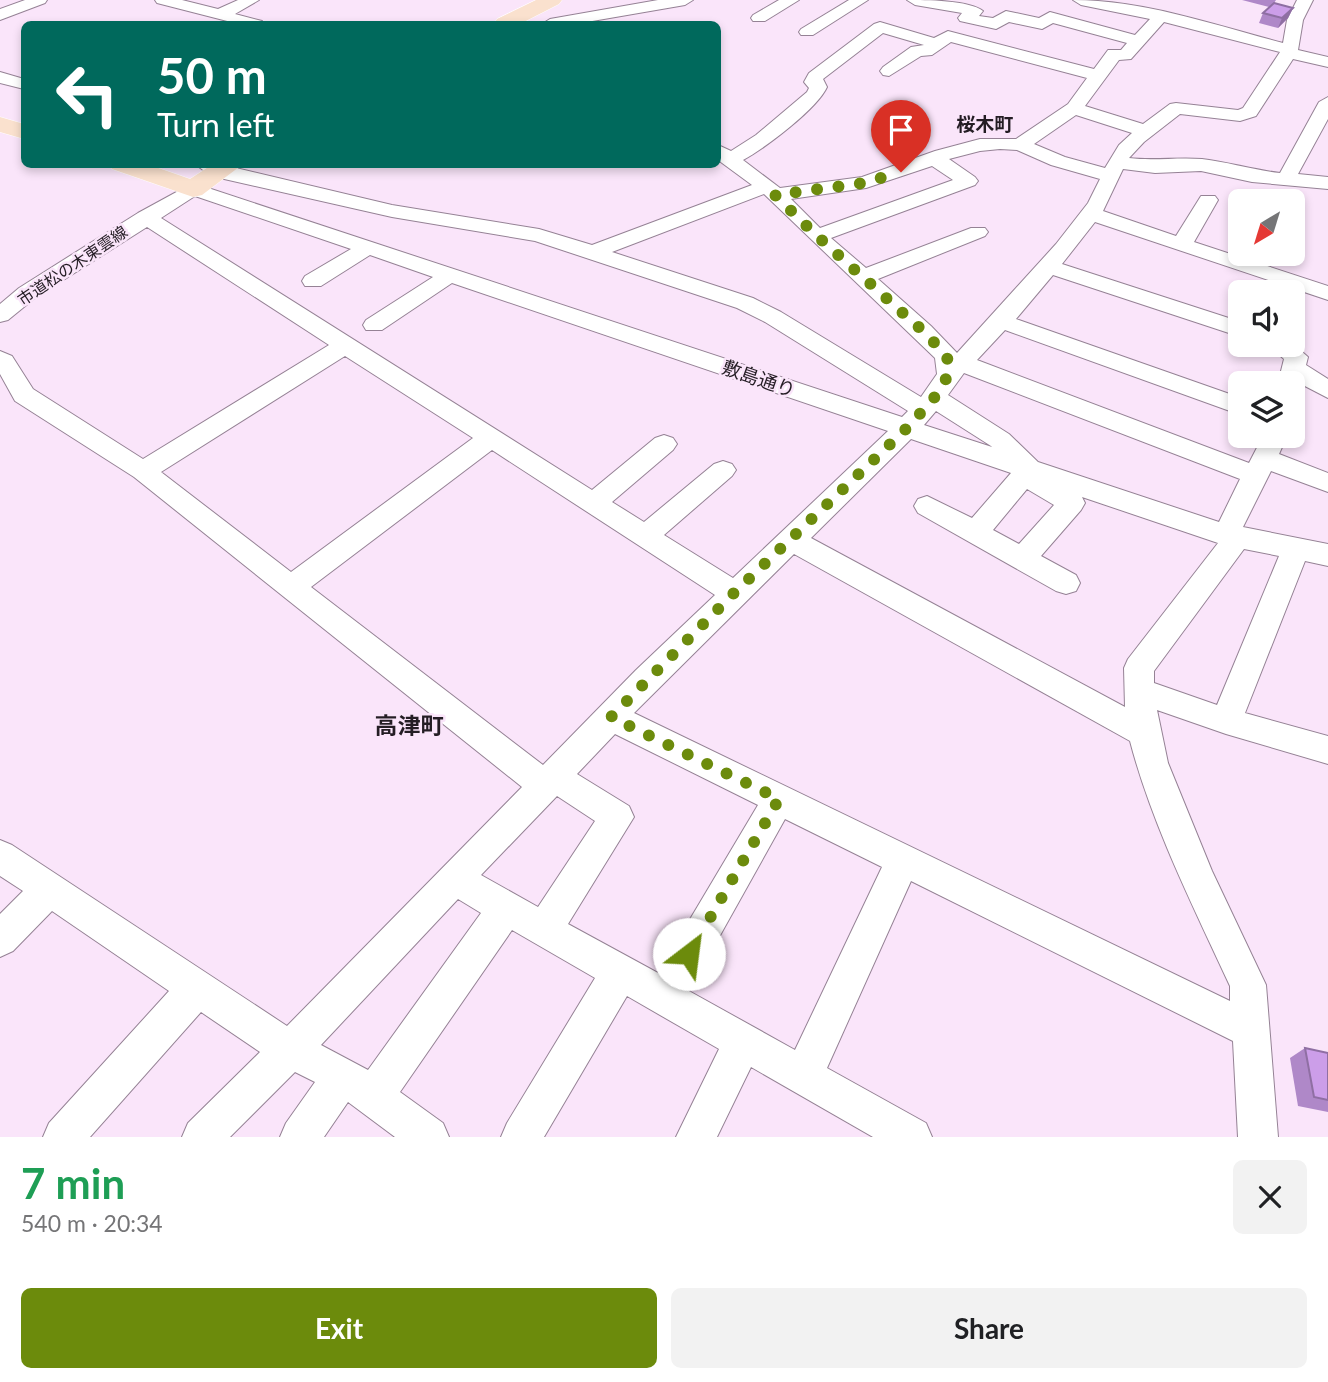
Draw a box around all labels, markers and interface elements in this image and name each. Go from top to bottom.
text: 50 m [157,46,267,104]
icon: left [42,49,133,140]
pin [871,100,931,172]
text: Turn left [157,105,274,144]
icon: arrive [882,111,920,149]
district label: 桜木町 [956,112,1014,135]
north arrow [1228,189,1306,266]
map controls [1228,189,1305,448]
street label: 市道松の木東雲線 [14,221,130,309]
button: sound [1228,280,1305,357]
street label: 敷島通り [719,355,799,401]
button: layers [1228,371,1305,448]
district label: 高津町 [375,711,444,739]
position arrow [652,917,726,991]
text: 7 min [21,1158,125,1208]
button: close [1233,1160,1307,1234]
text: 540 m · 20:34 [21,1209,163,1237]
button: Exit [21,1288,657,1368]
button: Share [671,1288,1307,1368]

